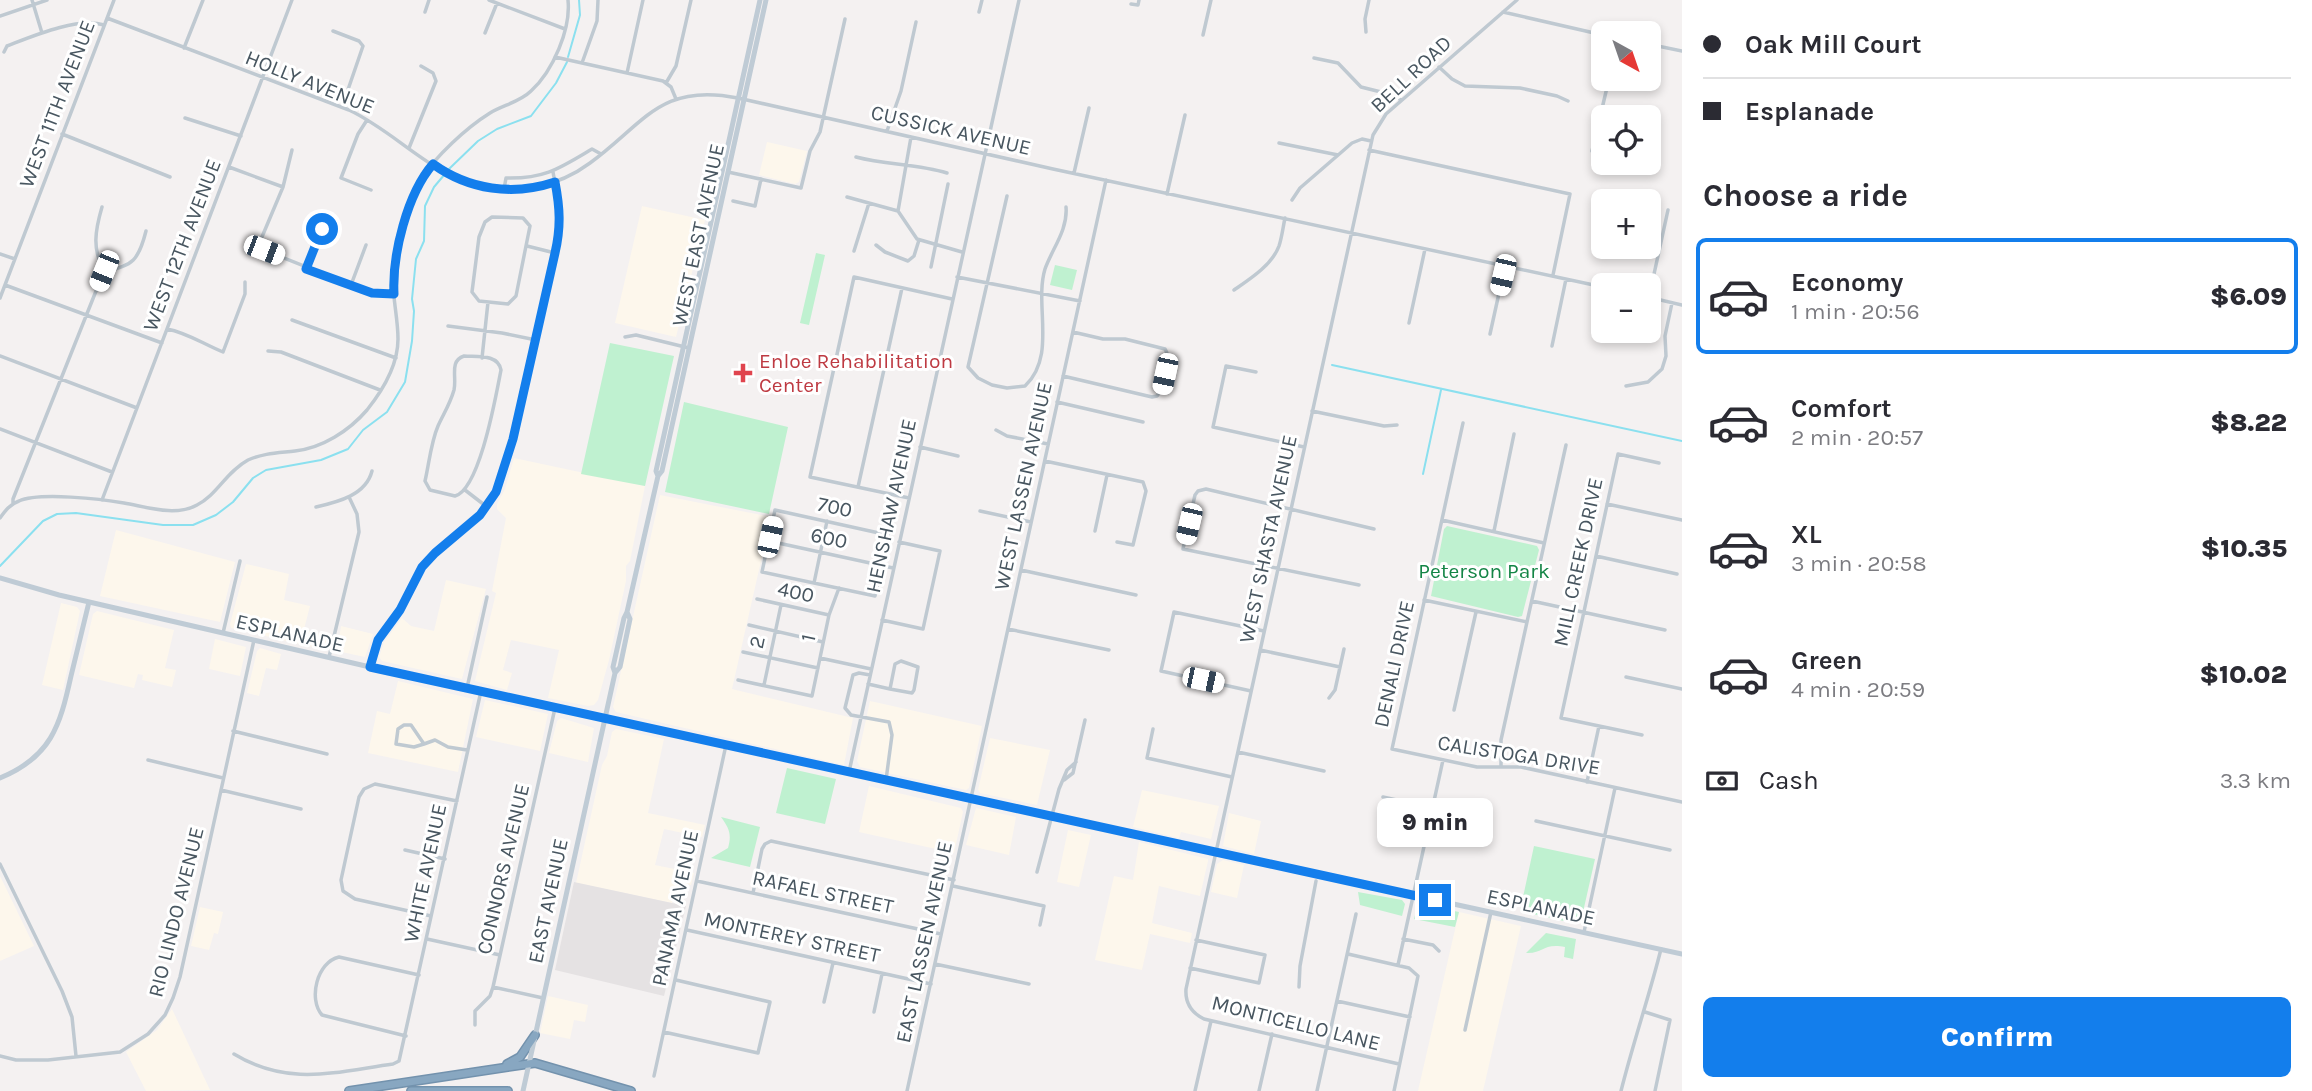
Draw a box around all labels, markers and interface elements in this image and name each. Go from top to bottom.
street label: WEST 11TH AVENUE [14,17,100,191]
north arrow [1591,21,1661,91]
map controls [1591,21,1661,343]
text: Oak Mill Court [1745,29,1922,60]
street label: BELL ROAD [1366,31,1456,117]
street label: HOLLY AVENUE [242,45,378,119]
text: Esplanade [1745,96,1874,127]
street label: CUSSICK AVENUE [869,100,1033,160]
button: locate [1591,105,1661,175]
street label: WEST EAST AVENUE [667,142,729,328]
street label: WEST 12TH AVENUE [138,156,226,334]
text: Choose a ride [1703,177,1908,214]
button: + [1591,189,1661,259]
route start [306,213,338,245]
car [241,233,288,267]
car [87,248,122,294]
car [1489,252,1518,298]
icon: car [1707,265,1770,328]
text: Economy [1791,267,1903,298]
button: − [1591,273,1661,343]
text: $6.09 [2210,281,2287,312]
text: 1 min · 20:56 [1791,298,1920,325]
place label: Enloe Rehabilitation Center [759,349,953,397]
car [1151,351,1180,397]
marker: Enloe Rehabilitation Center [733,363,753,383]
street label: WEST LASSEN AVENUE [989,380,1057,592]
icon: car [1707,391,1770,454]
text: Comfort [1791,393,1892,424]
text: $8.22 [2210,407,2287,438]
street label: HENSHAW AVENUE [861,417,921,595]
text: 2 min · 20:57 [1791,424,1923,451]
street label: WEST SHASTA AVENUE [1234,433,1302,645]
street label: MILL CREEK DRIVE [1548,476,1608,648]
street label: 700 [815,492,855,522]
car [1175,501,1204,547]
car [756,514,785,560]
icon: car [1707,517,1770,580]
text: XL [1791,519,1822,550]
street label: 600 [808,522,850,554]
text: $10.35 [2201,533,2287,564]
text: 3 min · 20:58 [1791,550,1927,577]
park label: Peterson Park [1418,559,1550,583]
street label: 400 [776,576,816,608]
street label: DENALI DRIVE [1369,598,1419,730]
street label: ESPLANADE [234,609,346,657]
street label: 1 [796,632,820,644]
street label: 2 [744,634,770,650]
icon: car [1707,643,1770,706]
text: Green [1791,645,1863,676]
text: $10.02 [2199,659,2287,690]
car [1181,665,1226,695]
text: 4 min · 20:59 [1791,676,1925,703]
street label: CALISTOGA DRIVE [1436,730,1602,780]
icon: cash [1703,762,1741,800]
text: Cash [1759,765,1819,796]
text: 3.3 km [2220,767,2291,794]
street label: CONNORS AVENUE [472,781,534,957]
callout: 9 min [1377,799,1493,848]
street label: WHITE AVENUE [399,802,451,944]
text: 9 min [1402,809,1468,836]
street label: RIO LINDO AVENUE [143,824,209,1000]
street label: PANAMA AVENUE [647,828,703,988]
street label: EAST AVENUE [523,836,573,966]
street label: EAST LASSEN AVENUE [891,839,957,1045]
street label: RAFAEL STREET [750,865,896,919]
route end [1419,884,1451,916]
street label: ESPLANADE [1485,884,1597,930]
street label: MONTEREY STREET [702,907,883,967]
street label: MONTICELLO LANE [1209,990,1383,1056]
button: Confirm [1703,997,2291,1077]

